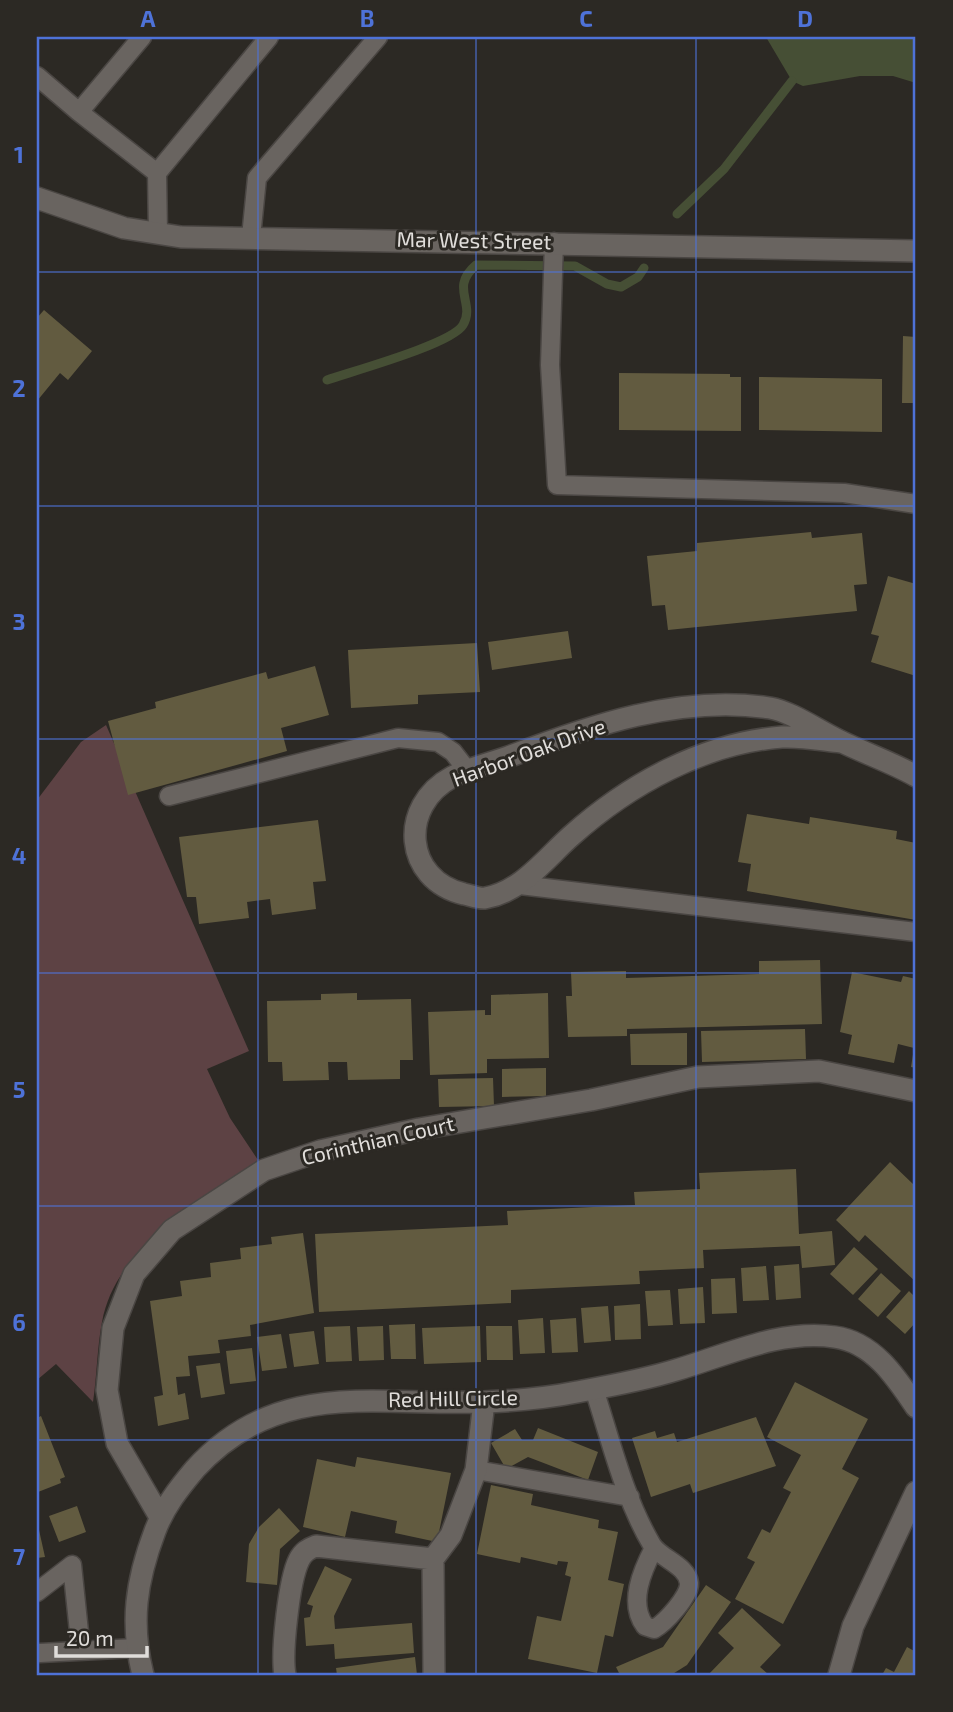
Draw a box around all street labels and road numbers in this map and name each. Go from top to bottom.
street label: Mar West Street [396,226,552,253]
street label: Harbor Oak Drive [449,712,608,791]
street label: Corinthian Court [299,1110,456,1169]
street label: Red Hill Circle [388,1384,518,1411]

